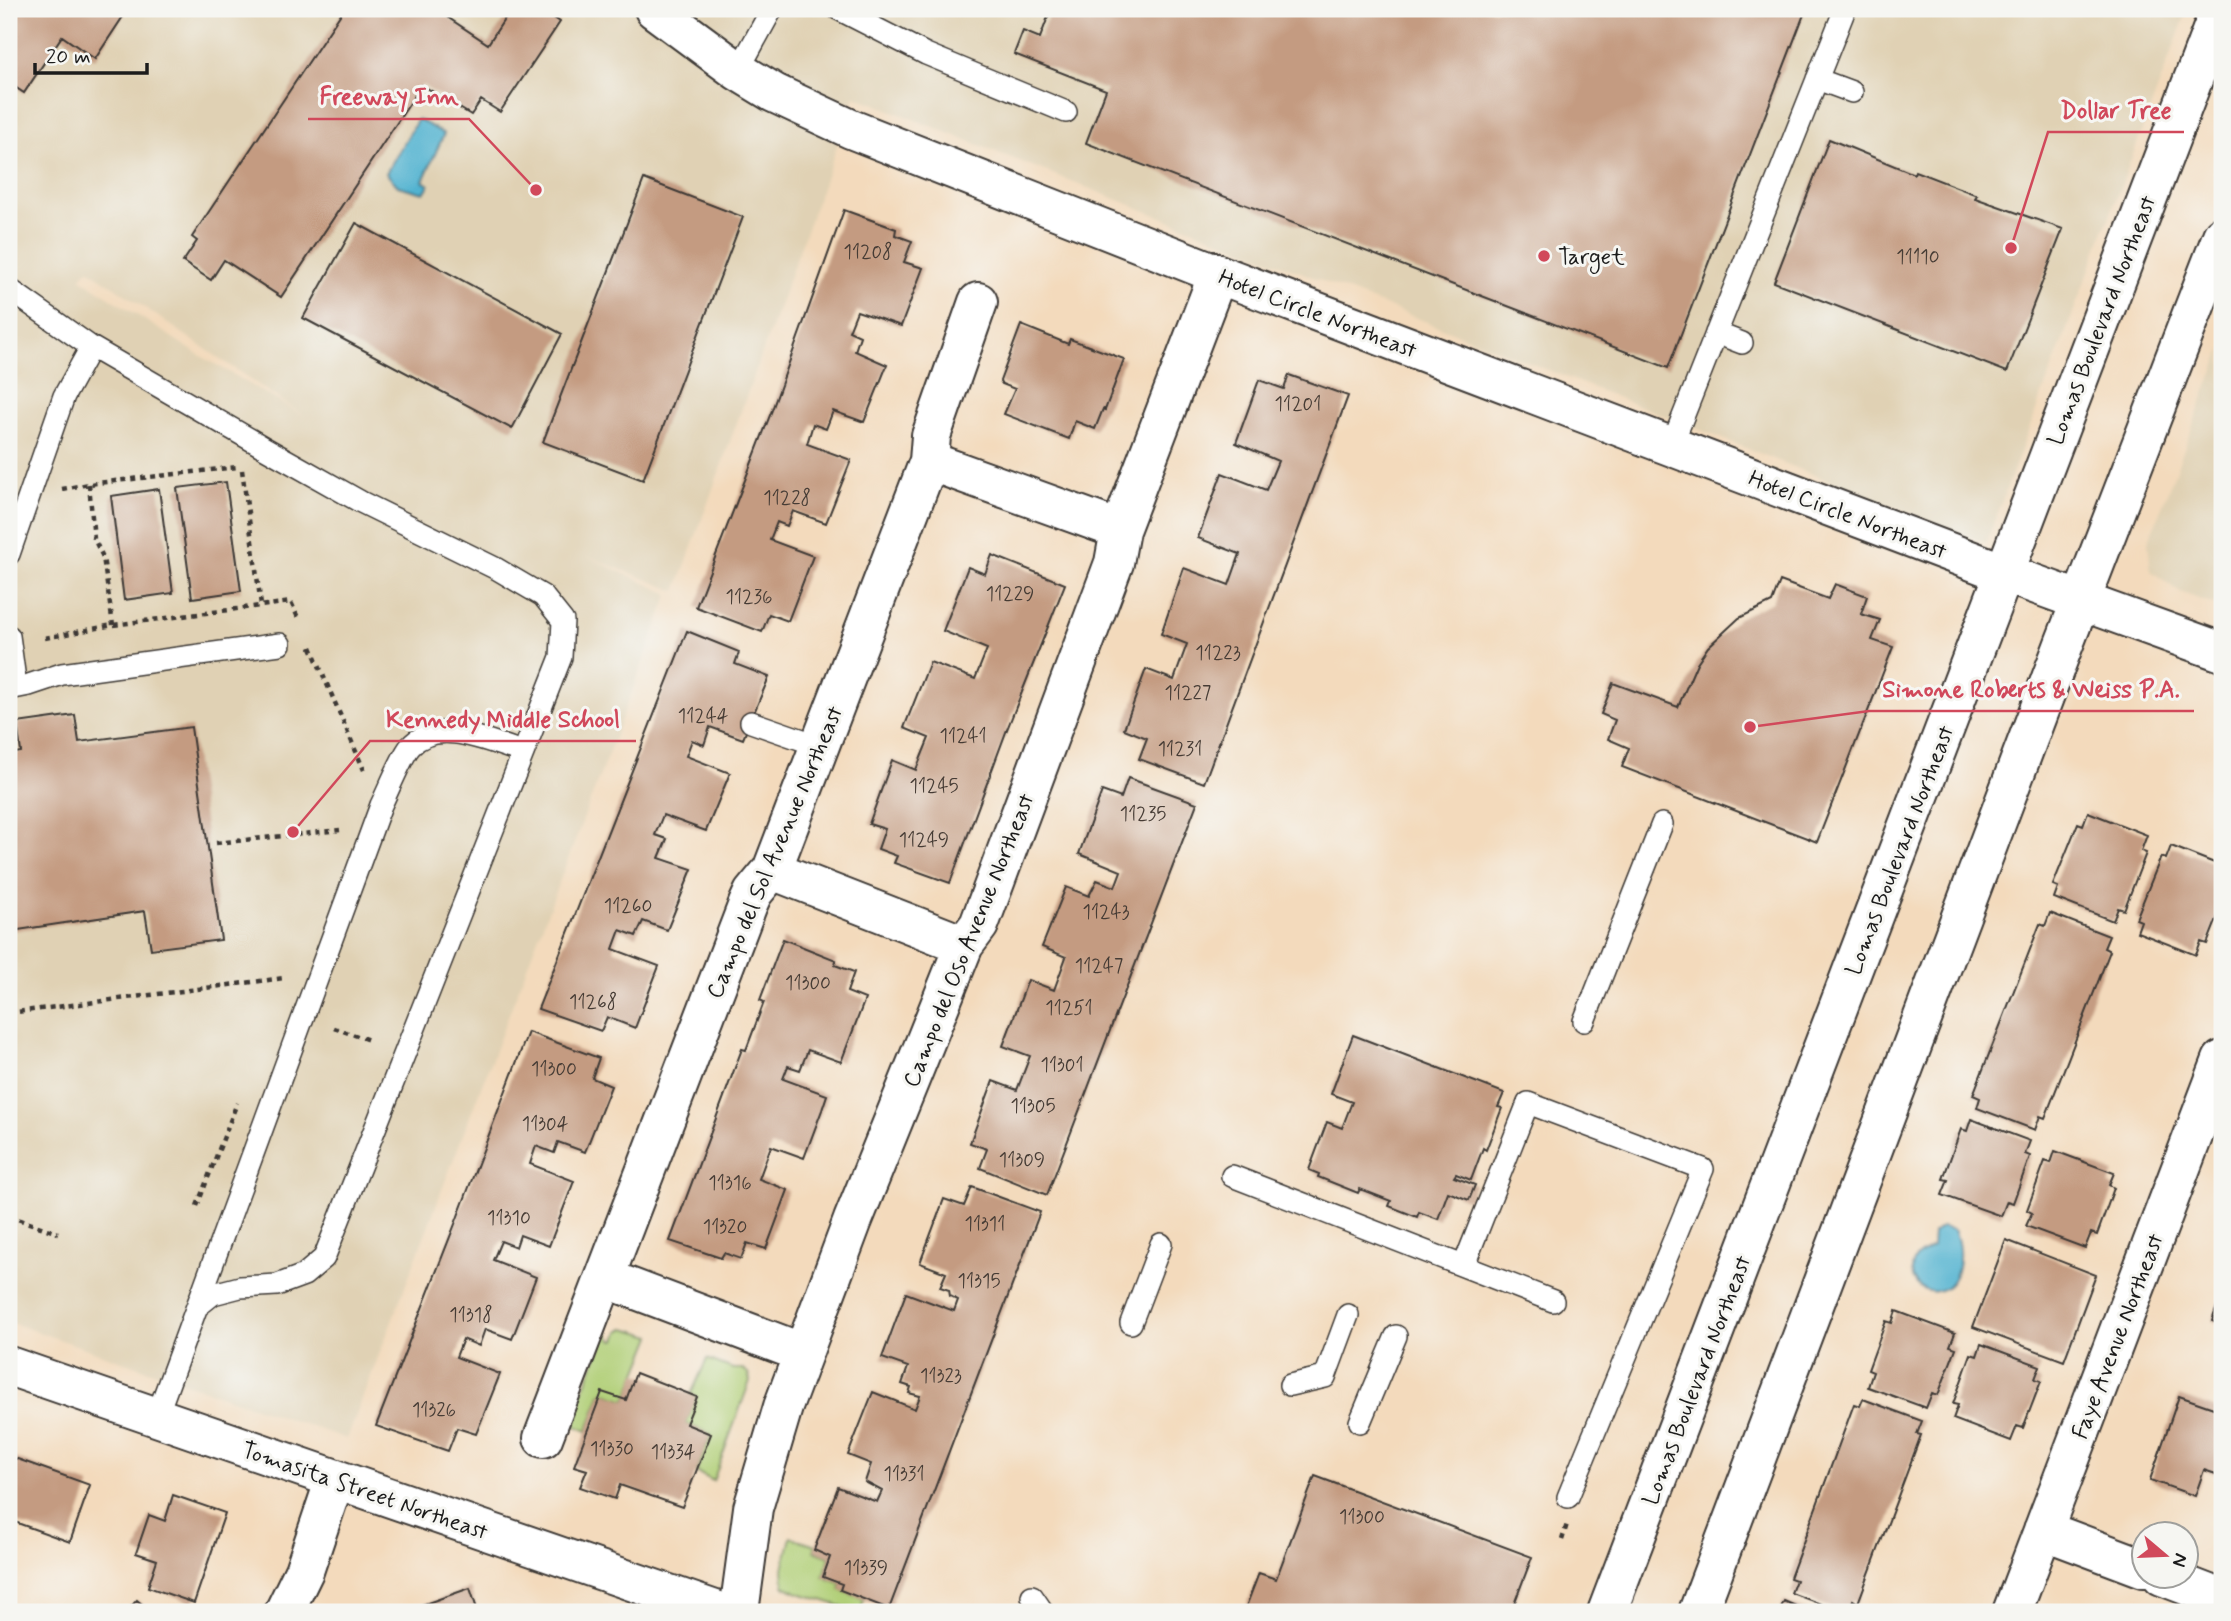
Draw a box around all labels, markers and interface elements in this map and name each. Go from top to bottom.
scale bar [35,32,147,76]
text: 20 m [46,43,91,71]
callout: Freeway Inn [308,74,469,119]
text: Freeway Inn [319,82,459,113]
callout: Dollar Tree [2048,87,2184,132]
text: Dollar Tree [2060,96,2172,127]
street label: Lomas Boulevard Northeast [2041,192,2164,450]
house number: 11208 [843,240,893,265]
place label: Target [1558,243,1625,275]
house number: 11110 [1896,245,1940,270]
marker: Target [1536,248,1552,264]
street label: Hotel Circle Northeast [1214,263,1421,367]
house number: 11201 [1275,392,1321,417]
street label: Hotel Circle Northeast [1744,464,1951,568]
house number: 11228 [763,486,811,511]
house number: 11229 [986,582,1034,607]
house number: 11236 [725,585,773,610]
house number: 11223 [1195,641,1241,666]
callout: Simone Roberts & Weiss P.A. [1869,666,2194,711]
text: Simone Roberts & Weiss P.A. [1882,675,2180,706]
house number: 11227 [1165,681,1211,706]
callout: Kennedy Middle School [370,696,636,741]
street label: Campo del Sol Avenue Northeast [700,702,851,1004]
house number: 11244 [678,704,728,729]
text: Kennedy Middle School [386,705,620,736]
street label: Lomas Boulevard Northeast [1839,722,1962,980]
house number: 11241 [939,724,987,749]
house number: 11231 [1158,737,1202,762]
house number: 11245 [909,774,959,799]
street label: Campo del Oso Avenue Northeast [897,789,1043,1092]
house number: 11235 [1120,802,1166,827]
house number: 11249 [899,828,949,853]
house number: 11260 [604,894,652,919]
house number: 11243 [1082,900,1130,925]
house number: 11247 [1075,954,1123,979]
house number: 11300 [785,971,831,996]
house number: 11268 [569,990,617,1015]
house number: 11251 [1045,996,1093,1021]
house number: 11301 [1040,1053,1084,1078]
house number: 11300 [531,1057,577,1082]
house number: 11305 [1010,1094,1056,1119]
house number: 11304 [522,1112,568,1137]
house number: 11309 [999,1148,1045,1173]
house number: 11316 [708,1171,752,1196]
house number: 11310 [487,1206,531,1231]
house number: 11311 [964,1212,1006,1237]
house number: 11320 [703,1215,747,1240]
street label: Faye Avenue Northeast [2066,1230,2172,1444]
street label: Lomas Boulevard Northeast [1636,1252,1759,1510]
house number: 11315 [957,1269,1001,1294]
house number: 11318 [449,1303,493,1328]
house number: 11323 [920,1364,962,1389]
house number: 11326 [412,1398,456,1423]
street label: Tomasita Street Northeast [237,1436,491,1548]
house number: 11330 [590,1437,634,1462]
house number: 11334 [651,1440,695,1465]
house number: 11331 [883,1462,925,1487]
house number: 11300 [1339,1505,1385,1530]
north arrow [2130,1520,2200,1590]
text: N [2166,1550,2194,1570]
house number: 11339 [844,1556,888,1581]

